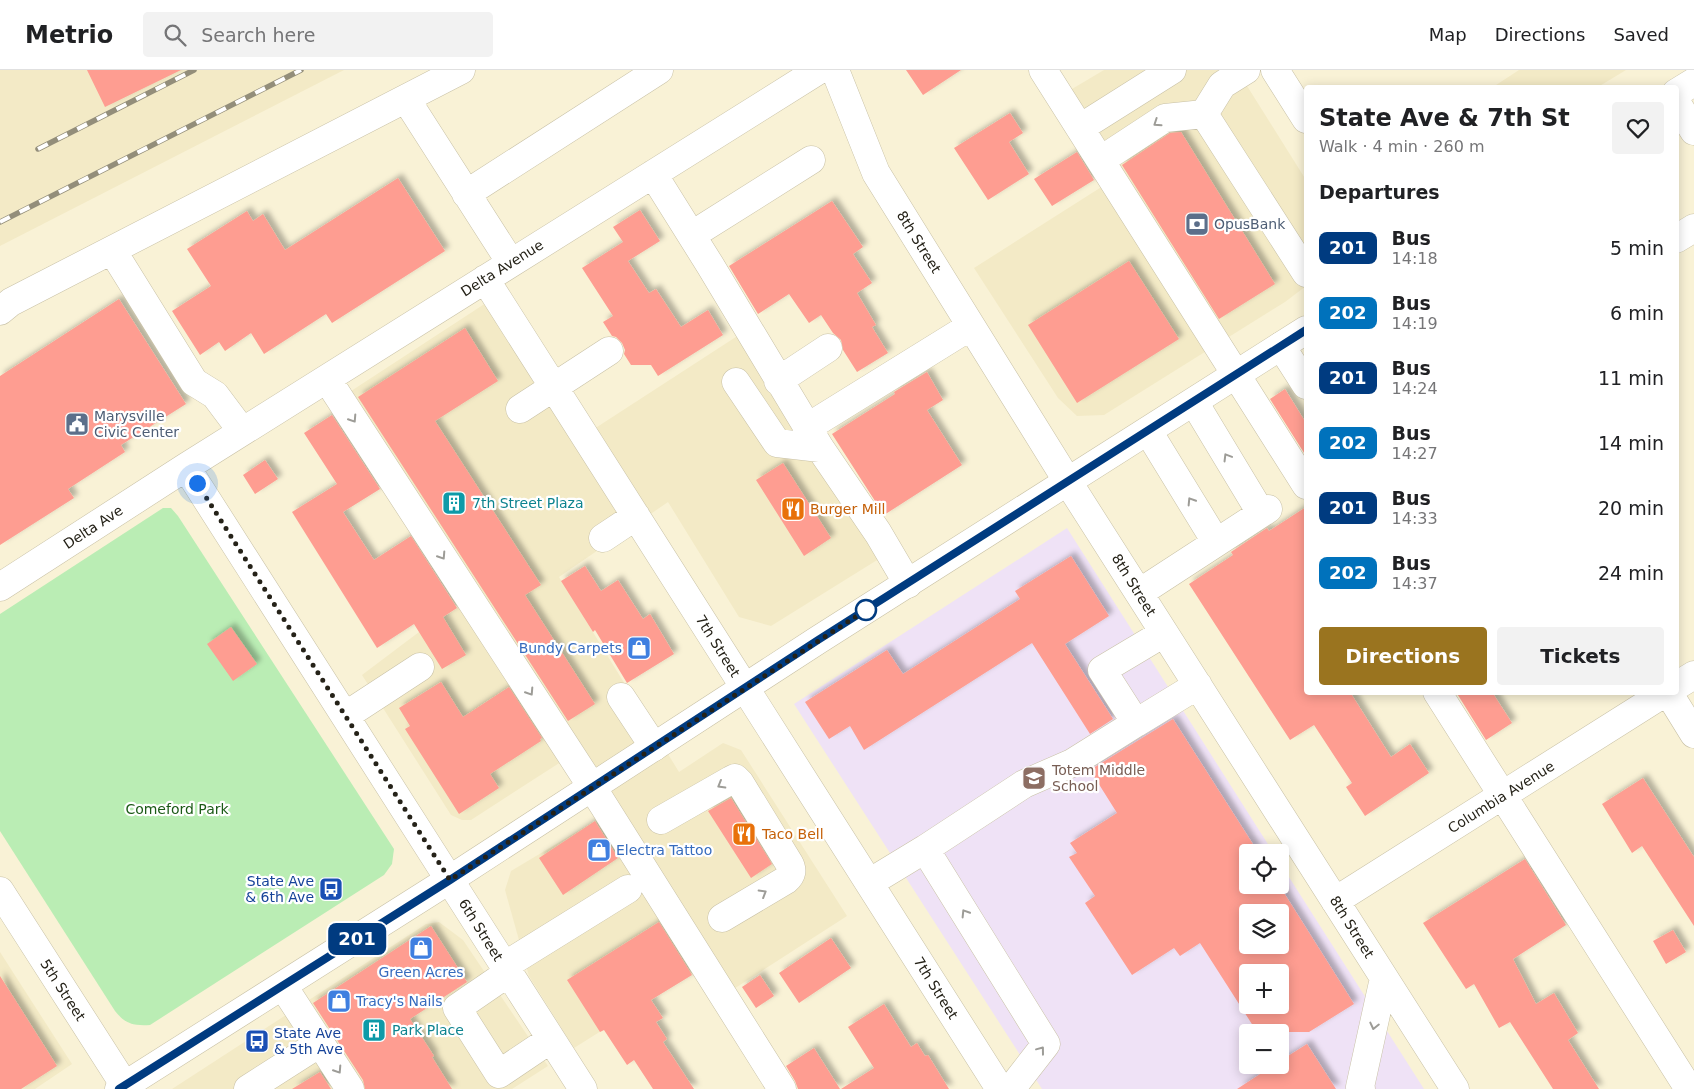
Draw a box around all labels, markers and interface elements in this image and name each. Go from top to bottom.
search box [143,12,493,57]
text: Metrio [25,21,113,49]
icon: search [161,21,189,49]
text: Search here [201,24,315,46]
text: Map [1429,24,1467,45]
text: Directions [1495,24,1585,45]
text: Saved [1613,24,1669,45]
button: heart [1612,102,1664,154]
text: State Ave & 7th St [1319,104,1570,132]
one-way arrow [1153,117,1163,126]
text: Walk · 4 min · 260 m [1319,137,1484,156]
text: Departures [1319,181,1440,203]
street label: 8th Street [894,208,945,276]
bank icon: OpusBank [1184,211,1210,237]
place label: OpusBank [1214,216,1286,232]
text: Bus [1392,227,1431,249]
street label: Delta Avenue [458,236,546,300]
text: 201 [1329,237,1367,258]
text: 5 min [1610,237,1664,259]
text: 14:18 [1392,249,1438,268]
text: Bus [1392,292,1431,314]
text: 202 [1329,302,1367,323]
text: 6 min [1610,302,1664,324]
text: 14:19 [1392,314,1438,333]
text: Bus [1392,357,1431,379]
text: 201 [1329,367,1367,388]
text: 11 min [1598,367,1664,389]
text: 14:24 [1392,379,1438,398]
place label: Marysville Civic Center [94,408,179,440]
public building icon: Marysville Civic Center [64,411,90,437]
one-way arrow [347,414,357,423]
text: Bus [1392,422,1431,444]
text: 202 [1329,432,1367,453]
text: 14 min [1598,432,1664,454]
text: 14:27 [1392,444,1438,463]
one-way arrow [1223,453,1233,462]
your location [185,471,210,496]
text: Bus [1392,487,1431,509]
building icon: 7th Street Plaza [441,490,467,516]
place label: 7th Street Plaza [472,495,584,511]
restaurant icon: Burger Mill [780,496,806,522]
one-way arrow [1187,497,1197,506]
text: 201 [1329,497,1367,518]
text: 20 min [1598,497,1664,519]
place label: Burger Mill [810,501,885,517]
street label: Delta Ave [60,502,126,552]
text: 14:33 [1392,509,1438,528]
one-way arrow [436,550,445,559]
street label: 8th Street [1109,551,1160,619]
text: Bus [1392,552,1431,574]
text: 202 [1329,562,1367,583]
text: 24 min [1598,562,1664,584]
text: 14:37 [1392,574,1438,593]
unlabelled marker [855,599,877,621]
street label: 7th Street [693,612,744,680]
button: Directions [1319,627,1487,685]
button: Tickets [1497,627,1664,685]
shop icon: Bundy Carpets [626,635,652,661]
place label: Bundy Carpets [519,640,622,656]
one-way arrow [524,687,534,696]
street label: Columbia Avenue [1445,758,1557,836]
place label: Totem Middle School [1051,762,1145,794]
school or university icon: Totem Middle School [1021,765,1047,791]
one-way arrow [718,779,727,789]
park label: Comeford Park [125,801,229,817]
restaurant icon: Taco Bell [731,821,757,847]
place label: Taco Bell [761,826,824,842]
shop icon: Electra Tattoo [586,837,612,863]
place label: Electra Tattoo [616,842,712,858]
map controls [1239,844,1289,1074]
button: locate [1239,844,1289,894]
place label: State Ave & 6th Ave [245,873,314,905]
bus stop icon: State Ave & 6th Ave [318,876,344,902]
one-way arrow [758,890,767,900]
street label: 8th Street [1327,893,1378,961]
street label: 6th Street [456,896,507,964]
button: layers [1239,904,1289,954]
one-way arrow [961,909,971,918]
line badge: 201 [328,923,386,955]
text: 201 [338,928,376,949]
shop icon: Green Acres [408,935,434,961]
street label: 7th Street [911,954,962,1022]
street label: 5th Street [37,956,89,1024]
place label: Green Acres [378,964,464,980]
button: + [1239,964,1289,1014]
shop icon: Tracy's Nails [326,988,352,1014]
place label: Tracy's Nails [355,993,443,1009]
building icon: Park Place [361,1017,387,1043]
place label: Park Place [392,1022,464,1038]
one-way arrow [1369,1022,1380,1030]
button: − [1239,1024,1289,1074]
place label: State Ave & 5th Ave [274,1025,343,1057]
bus stop icon: State Ave & 5th Ave [244,1028,270,1054]
one-way arrow [1035,1046,1044,1056]
one-way arrow [332,1065,342,1074]

